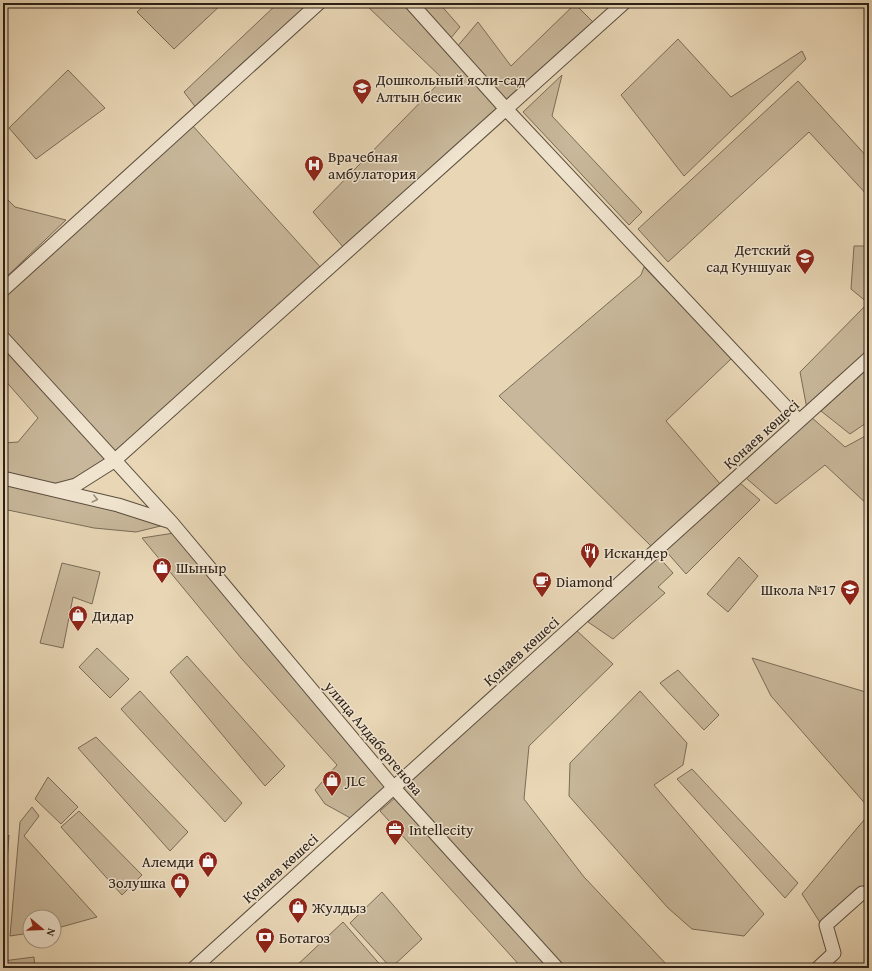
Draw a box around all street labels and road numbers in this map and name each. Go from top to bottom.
street label: Қонаев көшесі [719,394,803,474]
street label: Қонаев көшесі [479,611,563,691]
street label: улица Алдабергенова [319,676,429,800]
street label: Қонаев көшесі [238,828,322,908]

